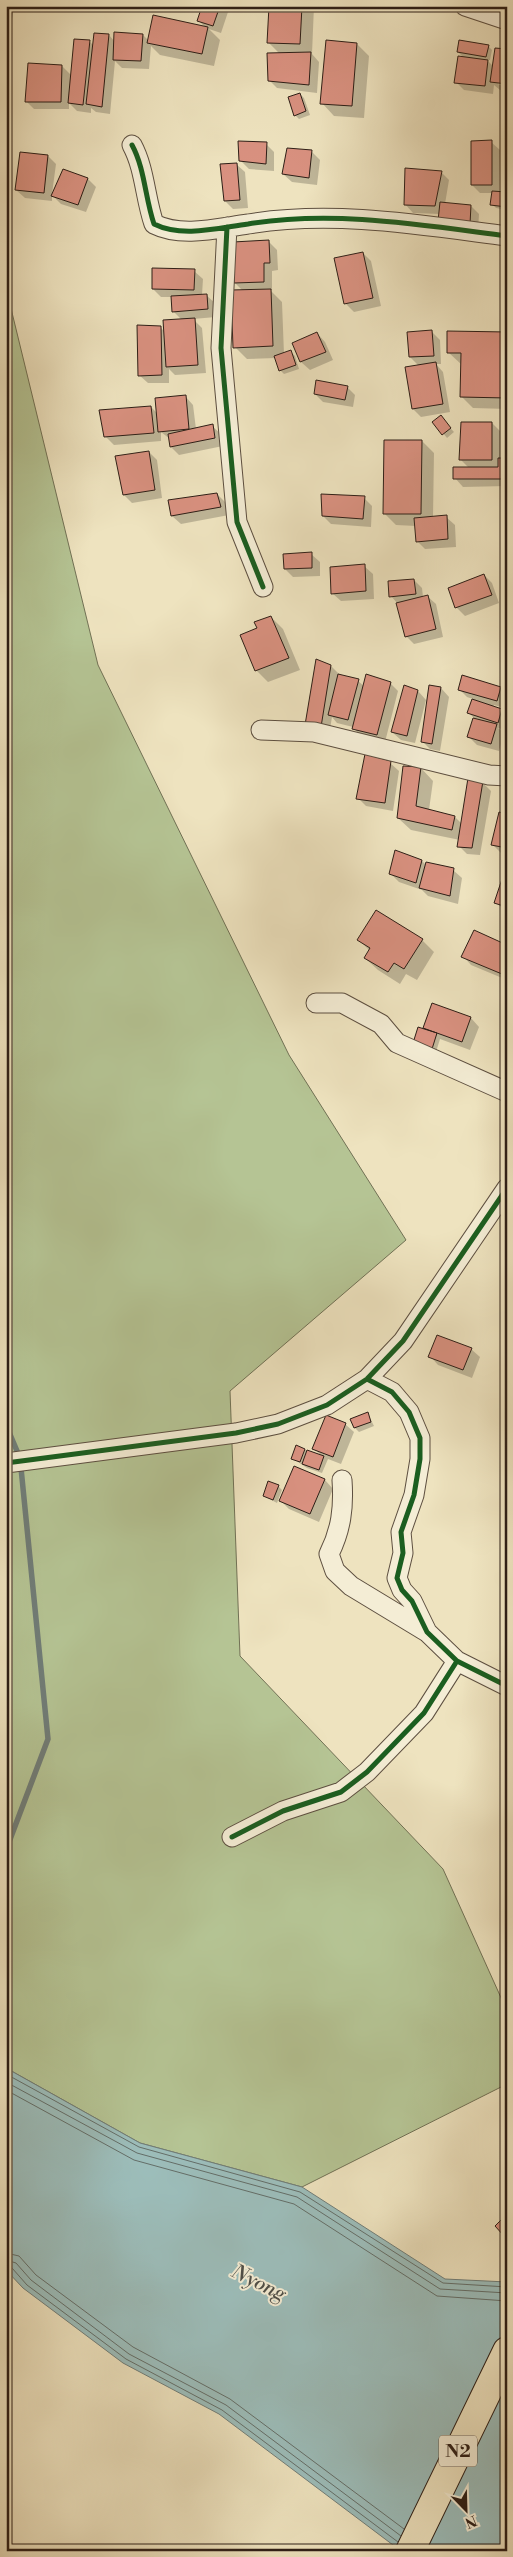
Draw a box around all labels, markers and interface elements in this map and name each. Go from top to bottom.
water label: Nyong [226,2259,291,2308]
road number: N2 [439,2436,477,2466]
north arrow [440,2484,490,2534]
text: N [462,2511,479,2531]

